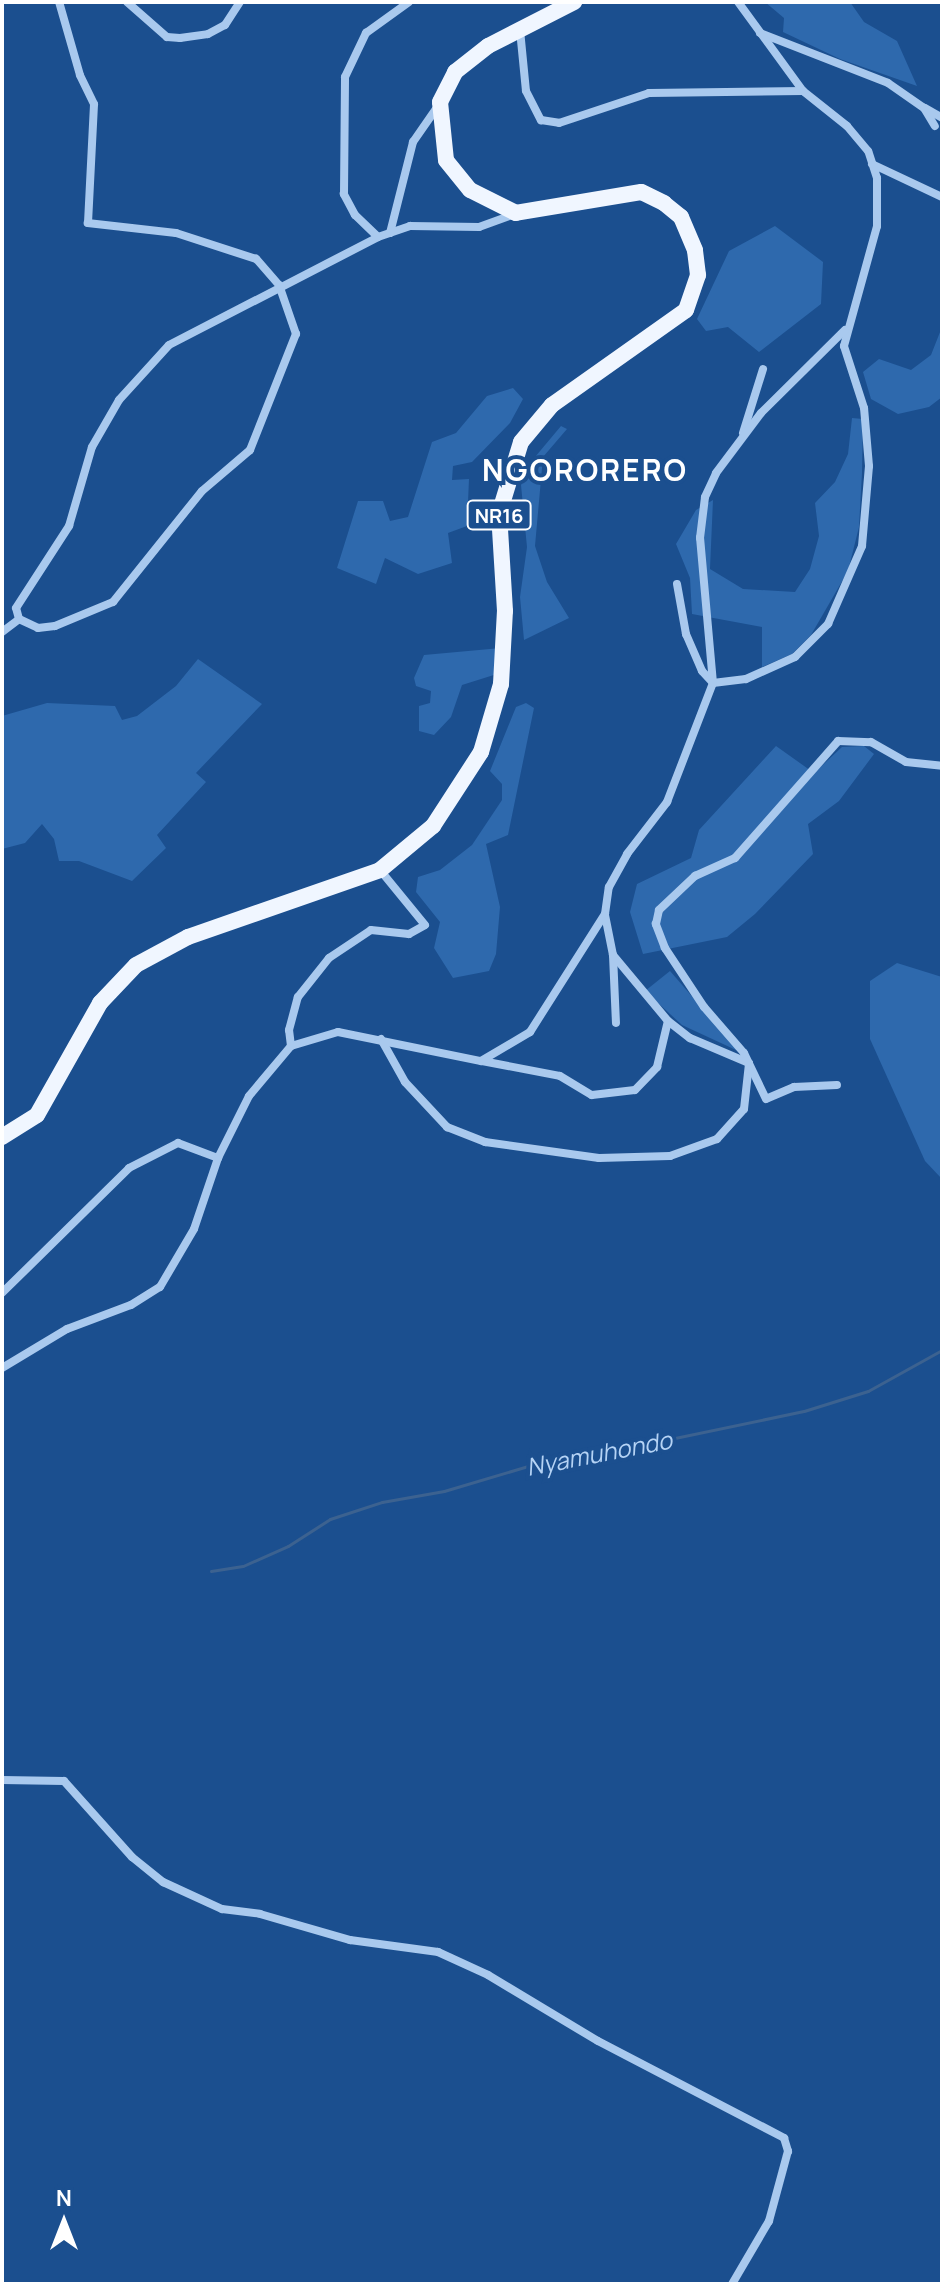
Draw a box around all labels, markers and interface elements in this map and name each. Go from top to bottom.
district label: NGORORERO [482,452,688,488]
road number: NR16 [465,499,533,531]
water label: Nyamuhondo [524,1425,674,1481]
north arrow [24,2182,104,2262]
text: N [56,2183,72,2213]

